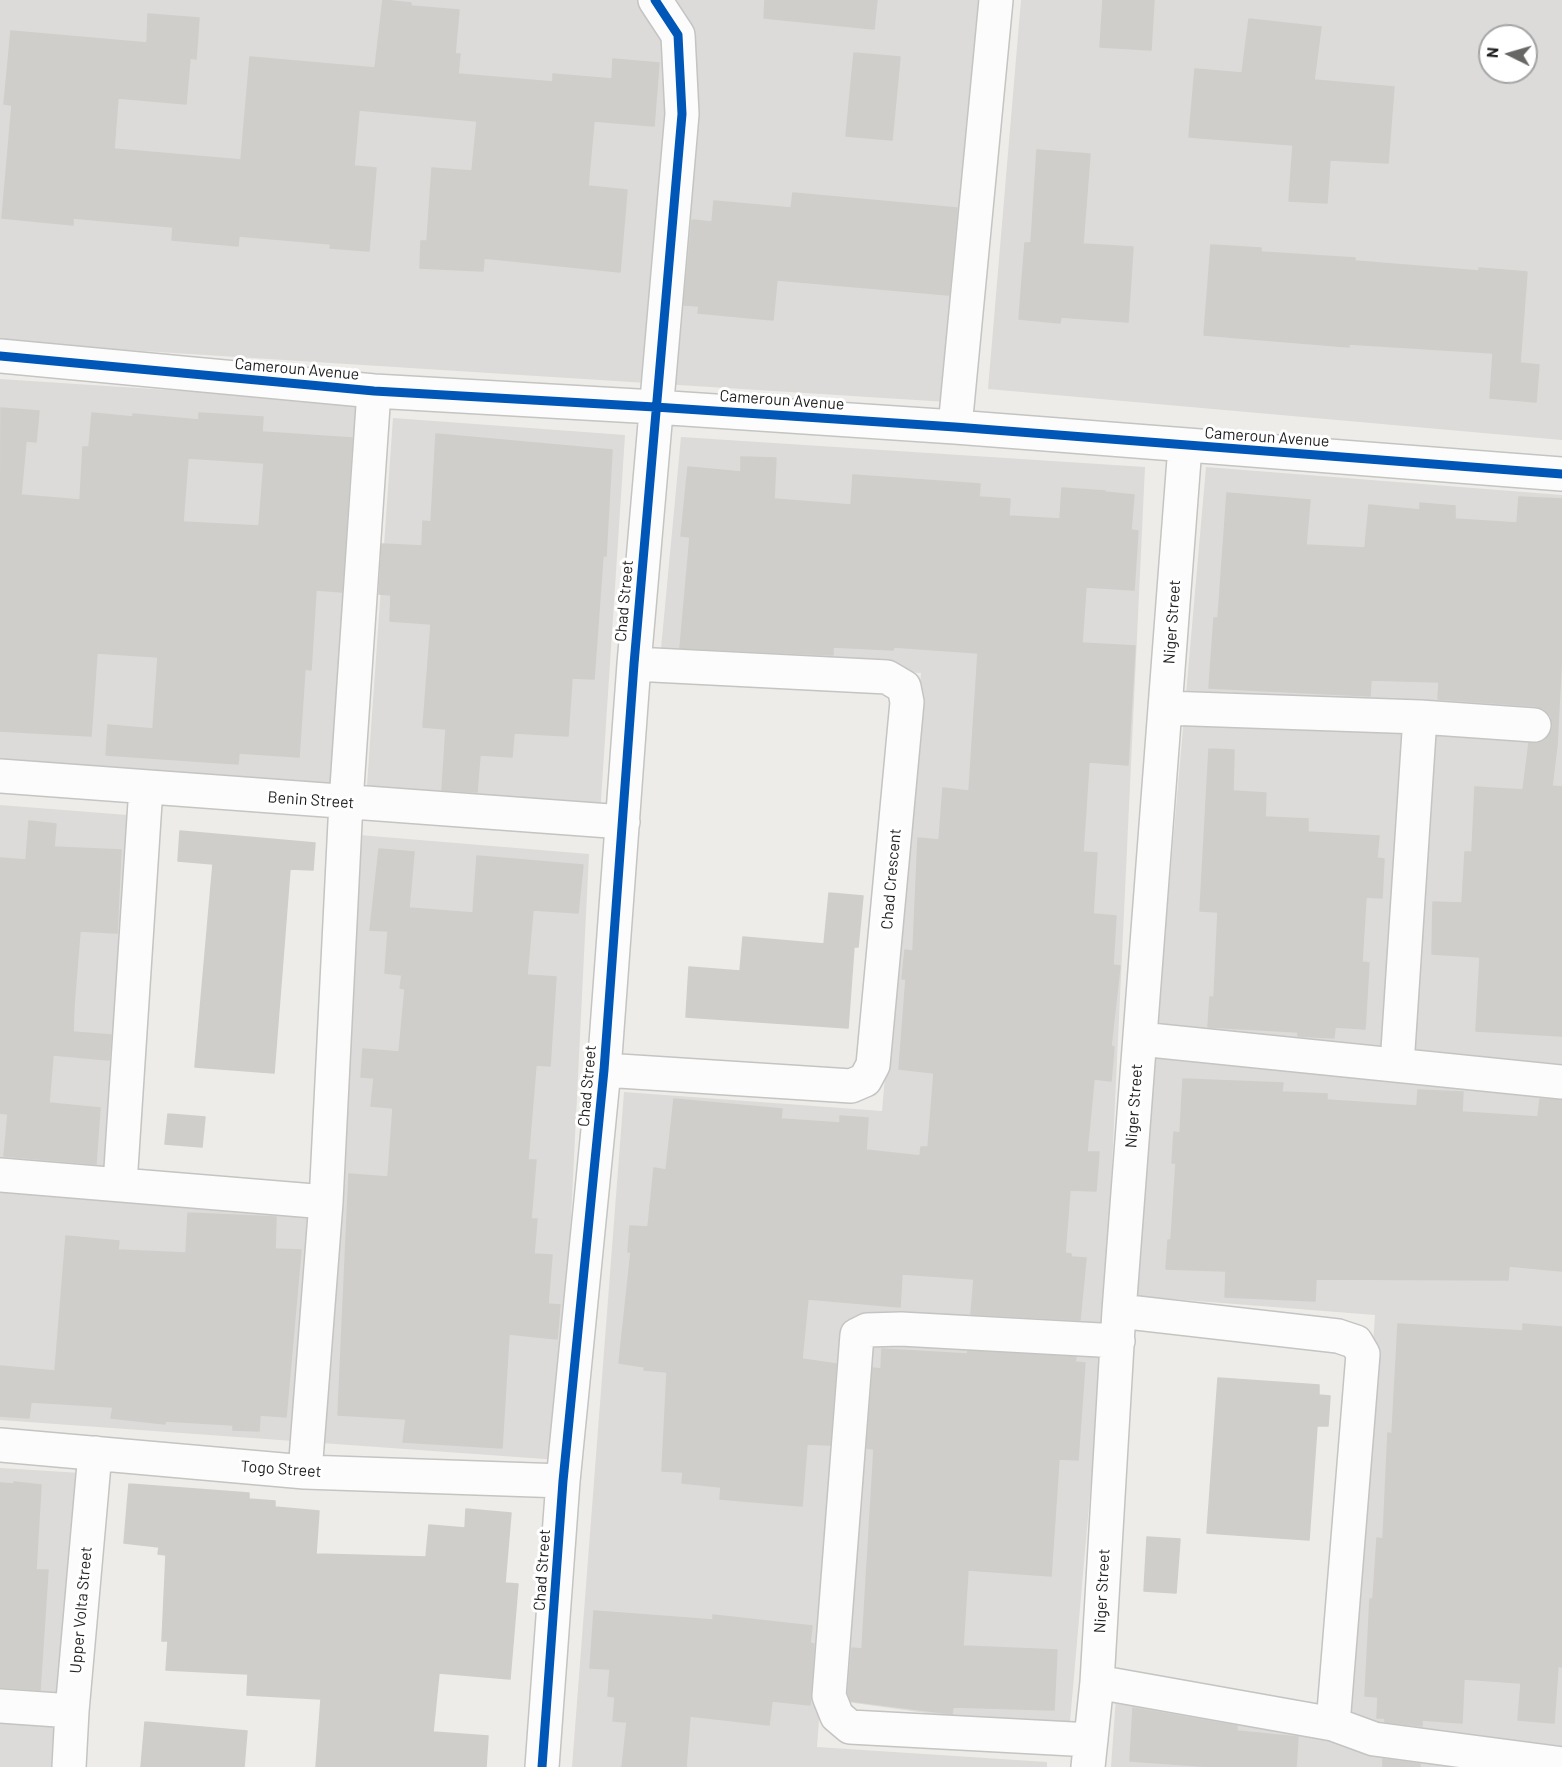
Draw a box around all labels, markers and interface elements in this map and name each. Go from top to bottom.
north arrow [1478,24,1538,84]
text: N [1482,46,1501,59]
street label: Cameroun Avenue [234,354,360,384]
street label: Cameroun Avenue [719,386,845,414]
street label: Cameroun Avenue [1204,423,1330,451]
street label: Chad Street [611,559,637,643]
street label: Niger Street [1159,579,1185,665]
street label: Benin Street [267,787,355,813]
street label: Chad Crescent [877,828,905,930]
street label: Chad Street [574,1044,600,1128]
street label: Niger Street [1121,1063,1147,1149]
street label: Togo Street [240,1457,322,1481]
street label: Chad Street [530,1528,554,1612]
street label: Upper Volta Street [66,1546,96,1674]
street label: Niger Street [1090,1548,1114,1634]

